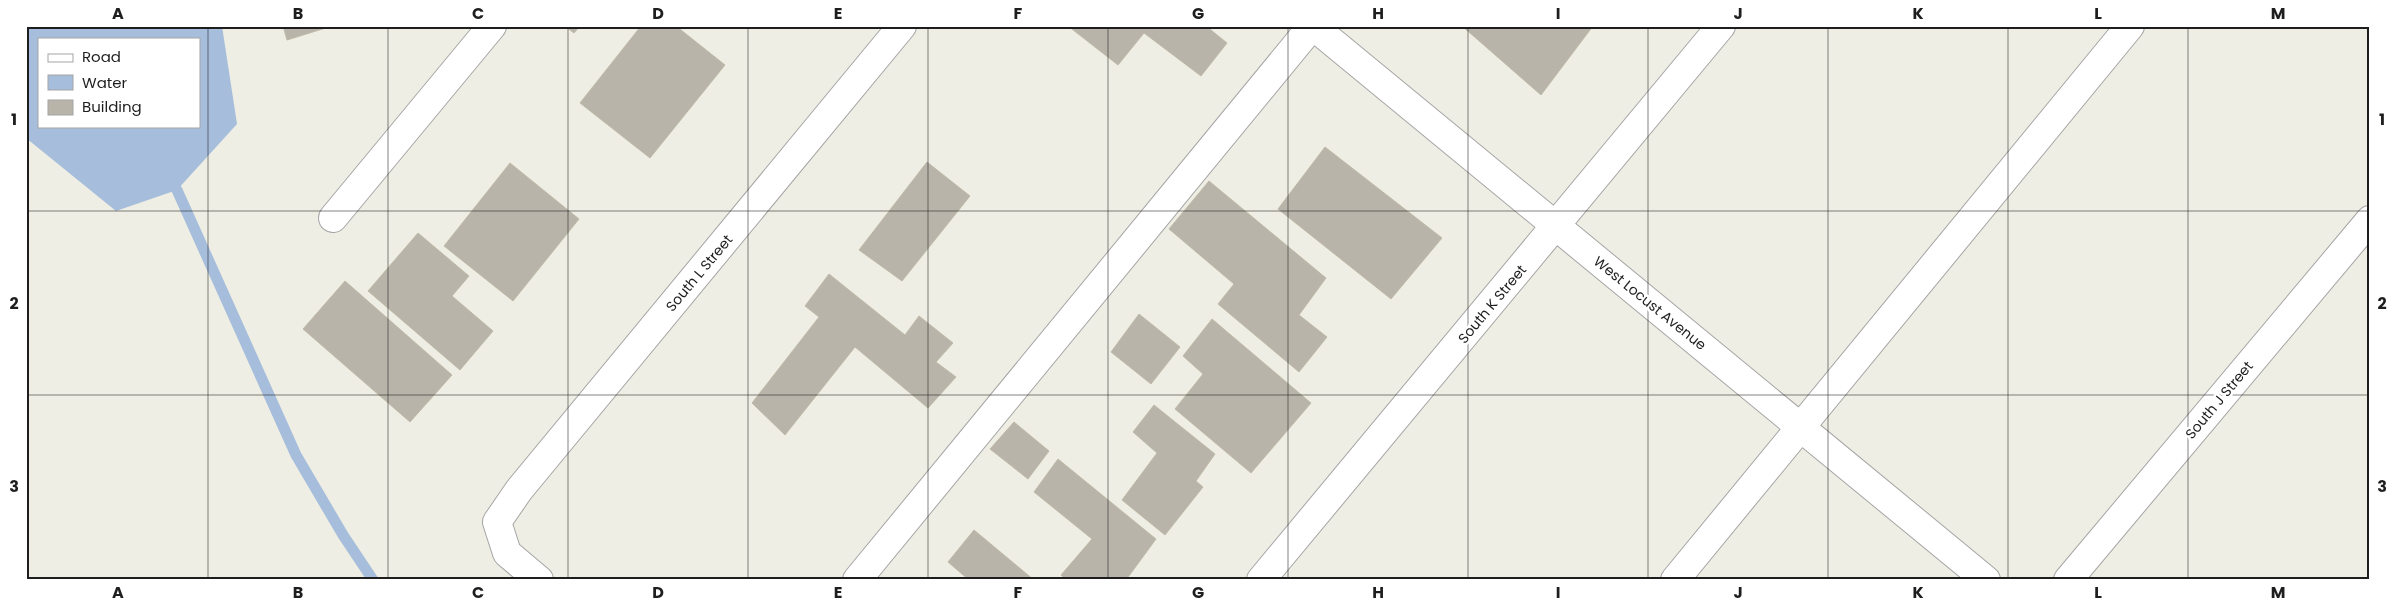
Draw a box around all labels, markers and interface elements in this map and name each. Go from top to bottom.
text: A [112,2,124,25]
text: B [293,2,303,25]
text: C [472,2,484,25]
text: D [652,2,664,25]
text: E [834,2,842,25]
text: F [1014,2,1023,25]
text: G [1192,2,1204,25]
text: H [1372,2,1384,25]
text: I [1556,2,1560,25]
text: J [1733,2,1743,25]
text: K [1912,2,1924,25]
text: L [2094,2,2102,25]
text: M [2271,2,2285,25]
legend [38,38,200,128]
text: Road [82,46,121,67]
text: Water [82,72,128,93]
text: Building [82,96,142,117]
text: 1 [11,108,17,131]
text: 1 [2379,108,2385,131]
street label: South L Street [661,230,737,316]
street label: West Locust Avenue [1589,251,1711,355]
street label: South K Street [1453,260,1531,348]
text: 2 [9,292,19,315]
text: 2 [2377,292,2387,315]
street label: South J Street [2180,357,2258,443]
text: 3 [9,475,19,498]
text: 3 [2377,475,2387,498]
text: A [112,581,124,604]
text: B [293,581,303,604]
text: C [472,581,484,604]
text: D [652,581,664,604]
text: E [834,581,842,604]
text: F [1014,581,1023,604]
text: G [1192,581,1204,604]
text: H [1372,581,1384,604]
text: I [1556,581,1560,604]
text: J [1733,581,1743,604]
text: K [1912,581,1924,604]
text: L [2094,581,2102,604]
text: M [2271,581,2285,604]

